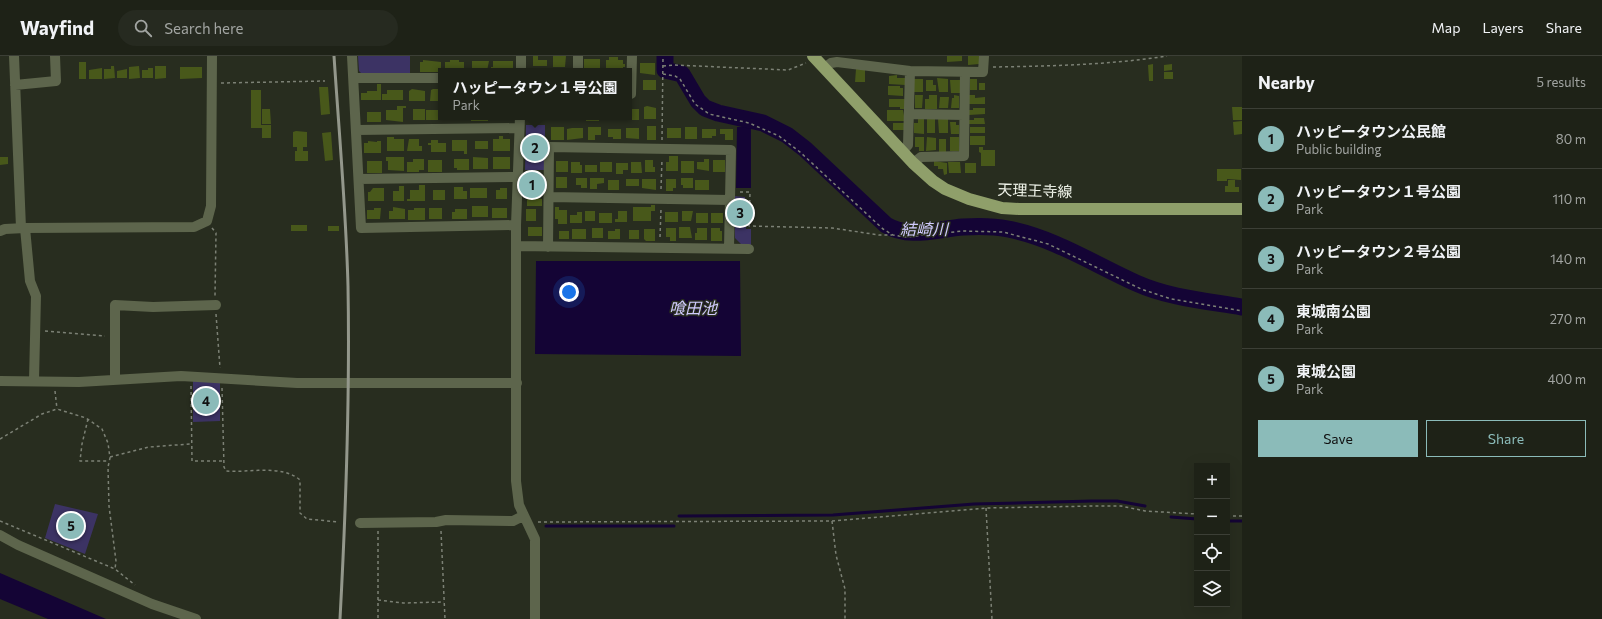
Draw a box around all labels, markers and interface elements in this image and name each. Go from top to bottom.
search box [118,10,398,46]
text: Wayfind [20,16,94,39]
icon: search [132,17,154,39]
text: Search here [164,19,244,37]
text: Map [1432,19,1460,36]
text: Layers [1482,19,1524,36]
text: Share [1546,19,1582,36]
popup [438,68,632,120]
text: Nearby [1258,72,1315,93]
text: 5 results [1536,74,1586,90]
text: ハッピータウン１号公園 [452,78,618,96]
text: Park [452,97,480,113]
text: ハッピータウン公民館 [1296,122,1446,140]
text: 1 [1268,131,1274,147]
text: 80 m [1556,131,1586,147]
pin: 2 [522,133,548,163]
text: Public building [1296,141,1382,157]
pin: 1 [519,170,545,200]
street label: 天理王寺線 [997,180,1073,200]
text: ハッピータウン１号公園 [1296,182,1461,200]
text: 2 [1267,191,1275,207]
text: 110 m [1553,191,1586,207]
pin: 3 [727,198,753,228]
text: Park [1296,201,1323,217]
water label: 結崎川 [900,219,950,238]
text: ハッピータウン２号公園 [1296,242,1461,260]
text: 3 [1267,251,1275,267]
text: 140 m [1550,251,1586,267]
text: Park [1296,261,1323,277]
your location [559,282,579,302]
water label: 喰田池 [669,298,719,317]
text: 東城南公園 [1296,302,1371,320]
text: 4 [1267,311,1275,327]
text: 270 m [1550,311,1586,327]
text: Park [1296,321,1323,337]
text: 東城公園 [1296,362,1356,380]
text: 5 [1267,371,1275,387]
text: 400 m [1547,371,1586,387]
text: Park [1296,381,1323,397]
pin: 4 [193,386,219,416]
button: Save [1258,420,1418,457]
button: Share [1426,420,1586,457]
map controls [1194,463,1230,607]
button: + [1194,463,1230,499]
button: − [1194,499,1230,535]
pin: 5 [58,511,84,541]
button: locate [1194,535,1230,571]
button: layers [1194,571,1230,607]

